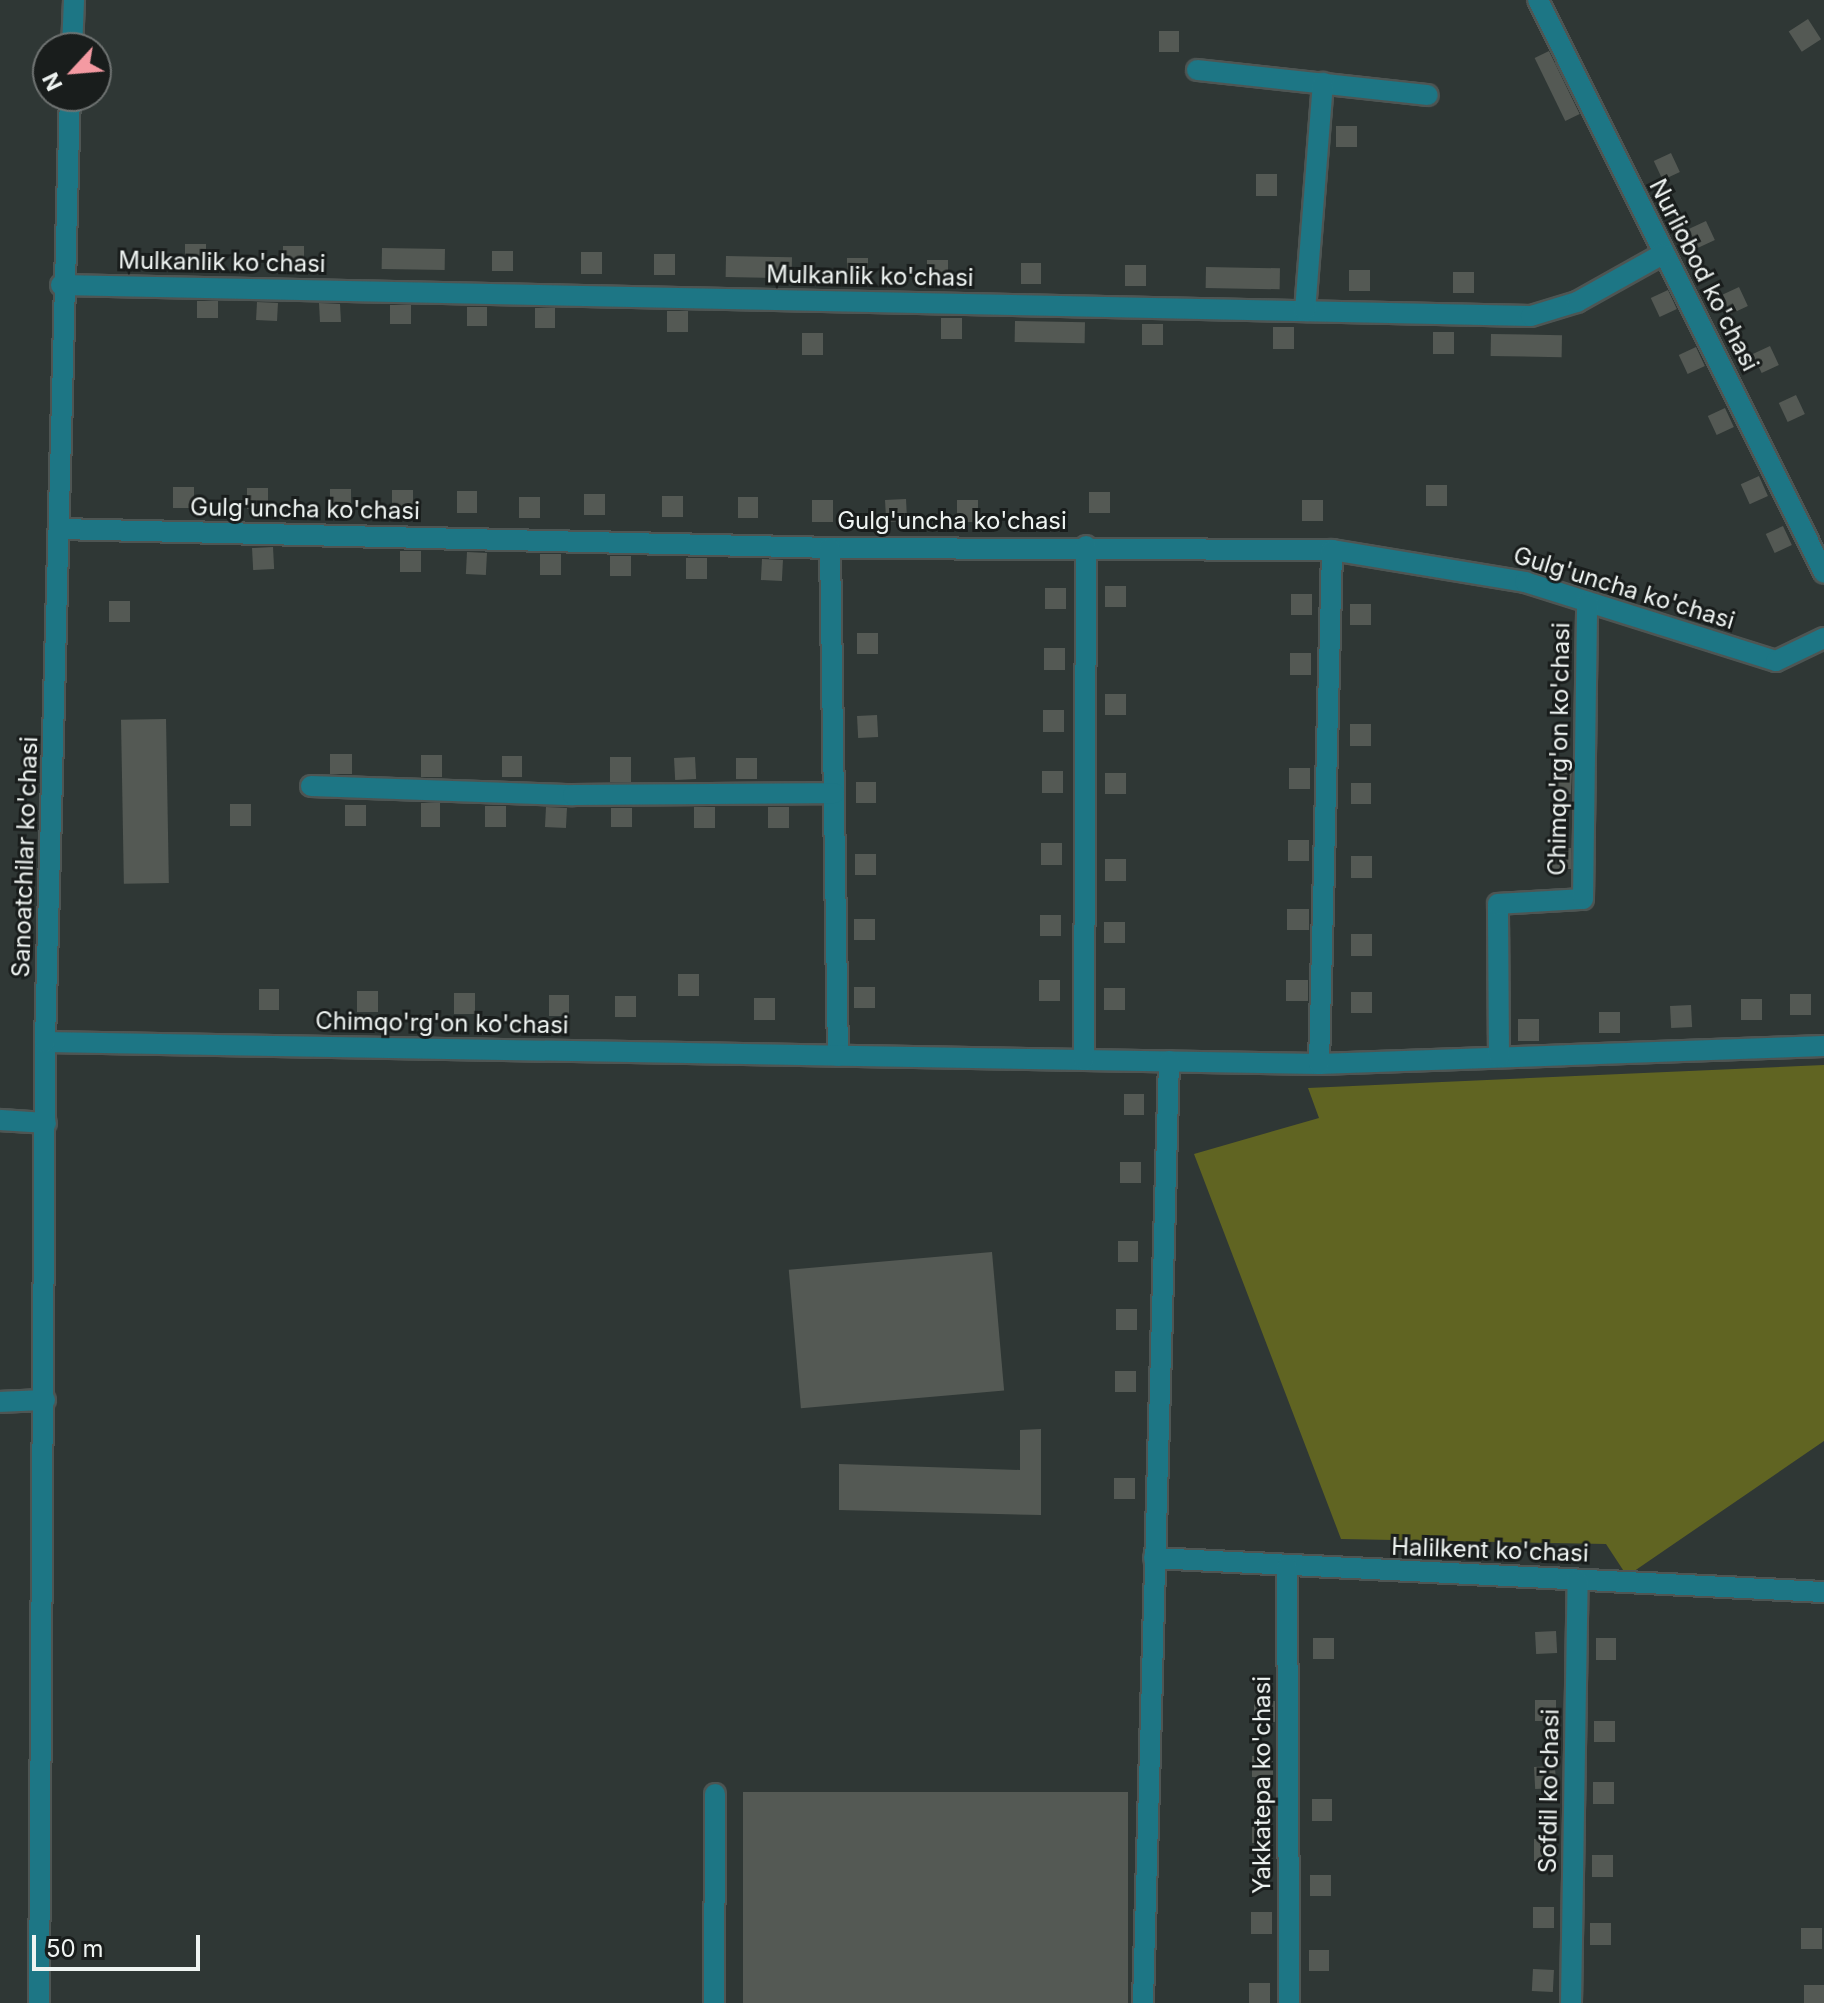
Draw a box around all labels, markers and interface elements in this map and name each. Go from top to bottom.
north arrow [32,32,112,112]
text: N [37,68,68,95]
street label: Nurliobod ko'chasi [1643,174,1765,376]
street label: Mulkanlik ko'chasi [118,246,326,278]
street label: Mulkanlik ko'chasi [766,260,974,292]
street label: Gulg'uncha ko'chasi [190,493,420,525]
street label: Gulg'uncha ko'chasi [837,507,1067,535]
street label: Gulg'uncha ko'chasi [1510,541,1738,635]
street label: Chimqo'rg'on ko'chasi [1542,622,1576,876]
street label: Sanoatchilar ko'chasi [6,736,44,978]
street label: Chimqo'rg'on ko'chasi [315,1006,569,1040]
street label: Halilkent ko'chasi [1391,1532,1589,1568]
street label: Yakkatepa ko'chasi [1248,1676,1276,1894]
street label: Sofdil ko'chasi [1533,1709,1565,1873]
scale bar [36,1919,204,1969]
text: 50 m [46,1934,104,1963]

